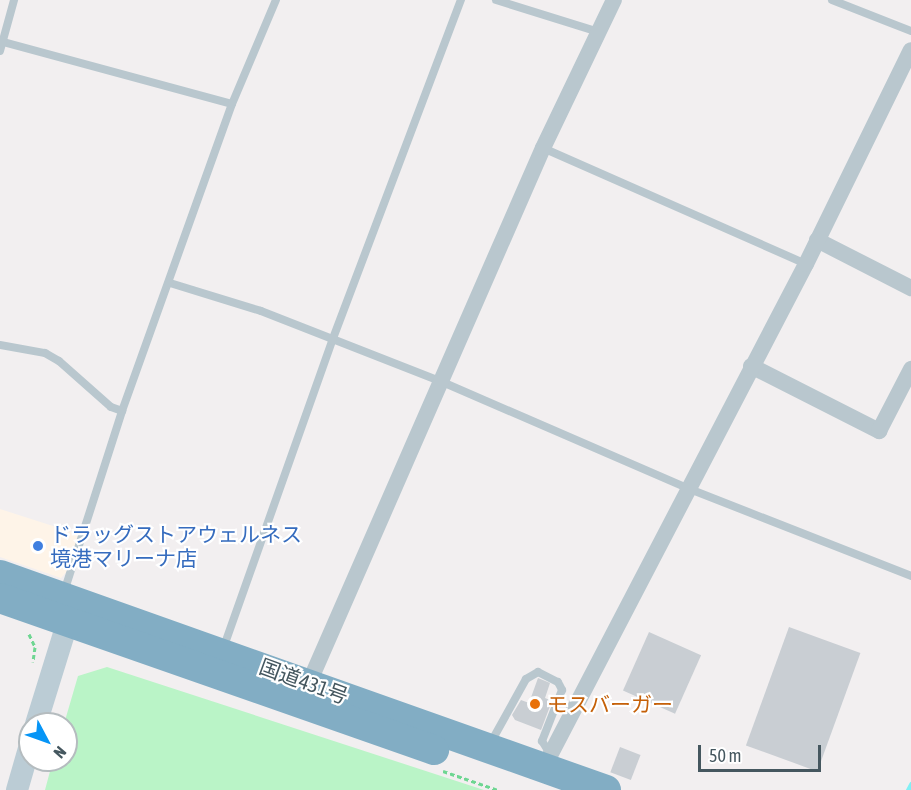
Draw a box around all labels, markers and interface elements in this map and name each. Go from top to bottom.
place label: ドラッグストアウェルネス 境港マリーナ店 [50,521,302,571]
marker: ドラッグストアウェルネス 境港マリーナ店 [31,539,45,553]
street label: 国道431号 [256,653,352,709]
place label: モスバーガー [547,691,673,717]
marker: モスバーガー [528,697,542,711]
north arrow [18,712,78,772]
scale bar [701,733,824,771]
text: N [50,743,70,762]
text: 50 m [709,745,741,766]

